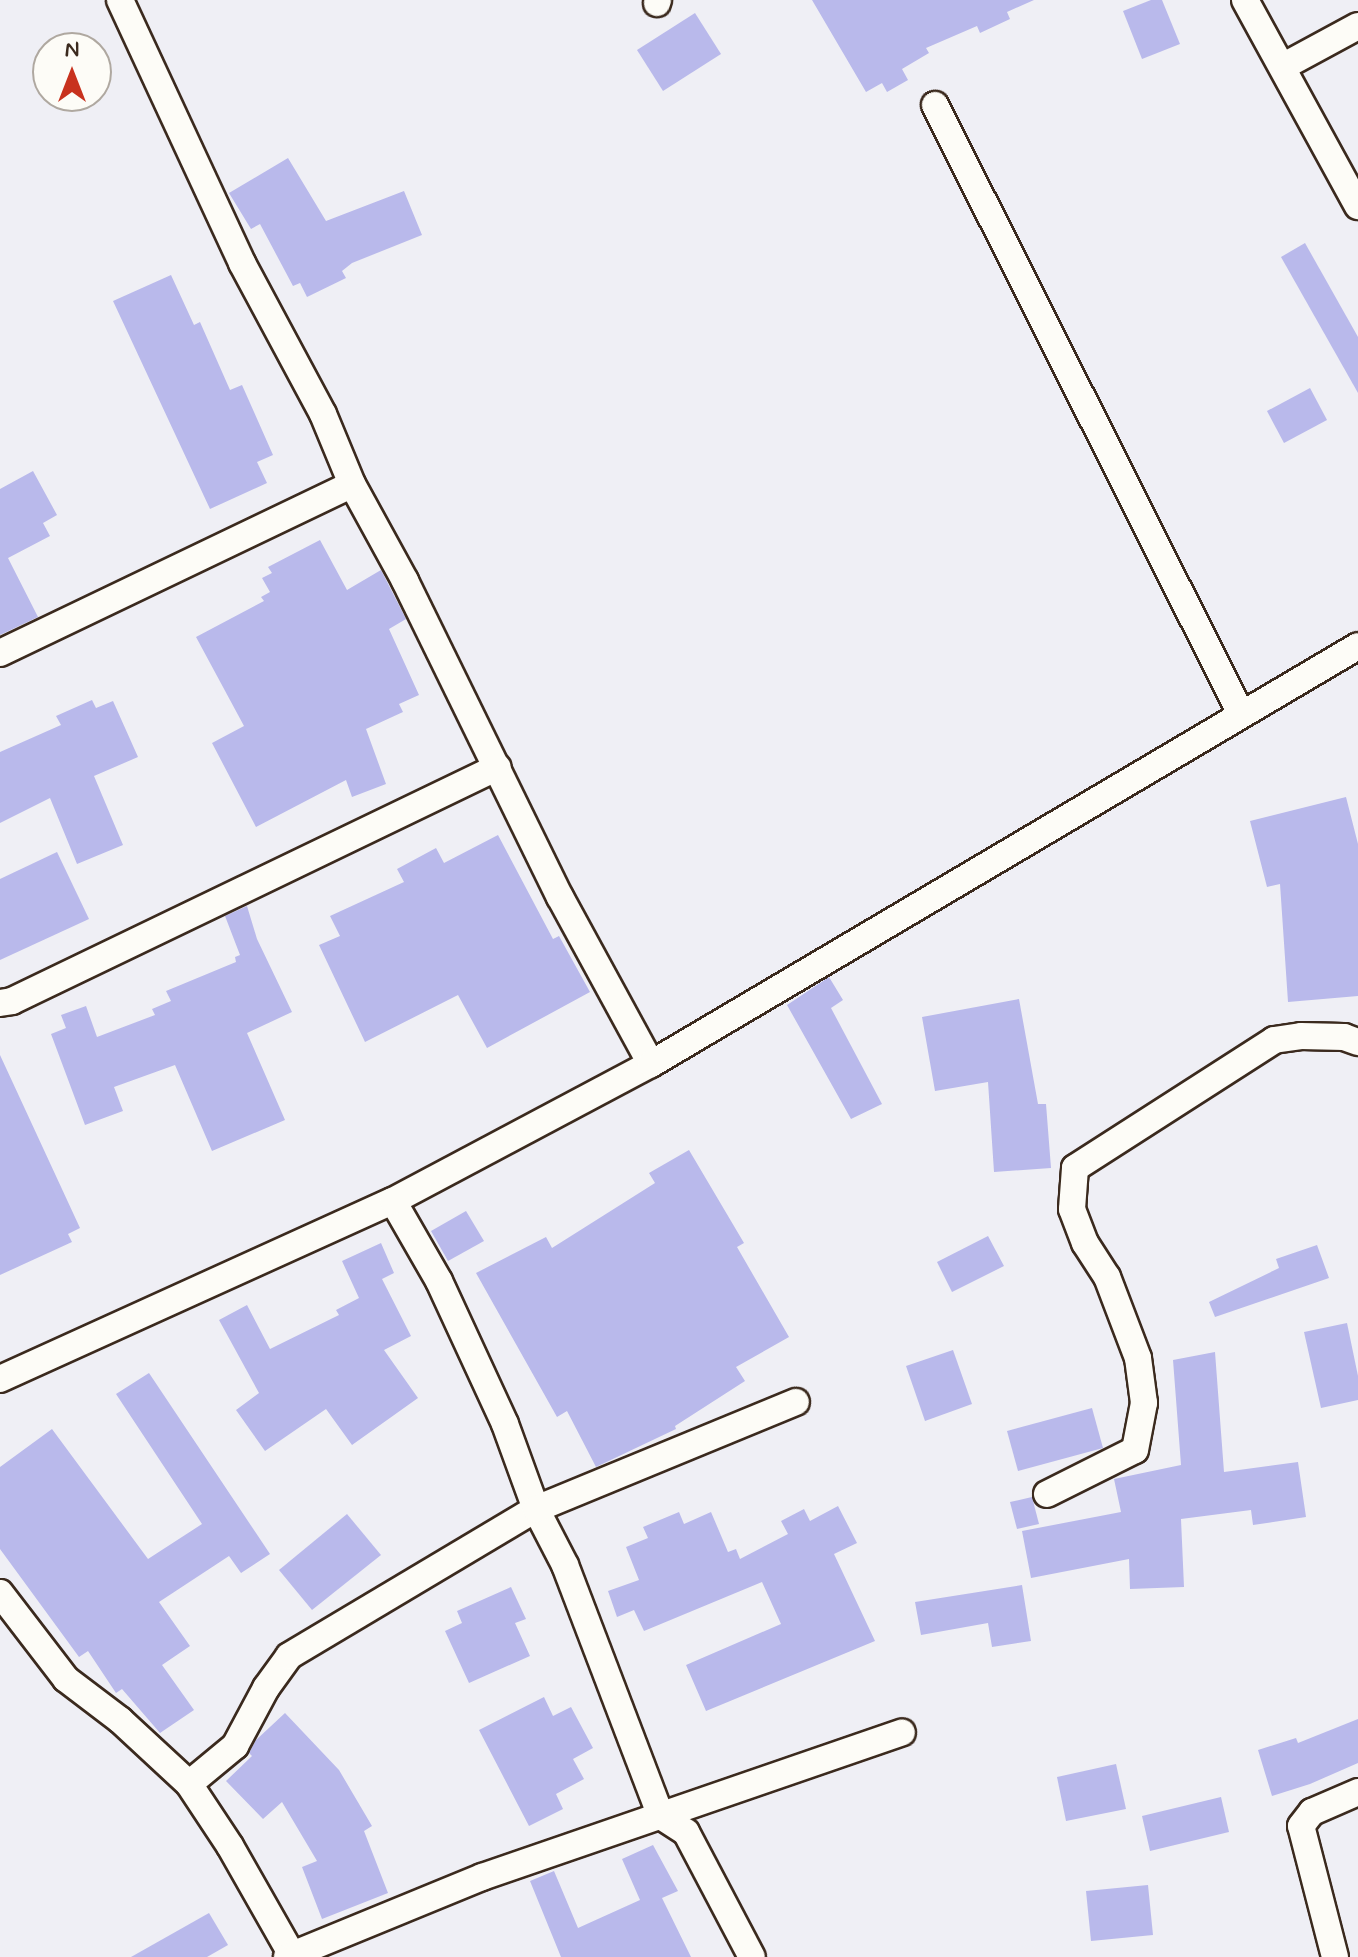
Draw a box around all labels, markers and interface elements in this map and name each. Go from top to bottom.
north arrow [32,32,112,112]
text: N [65,36,79,64]

